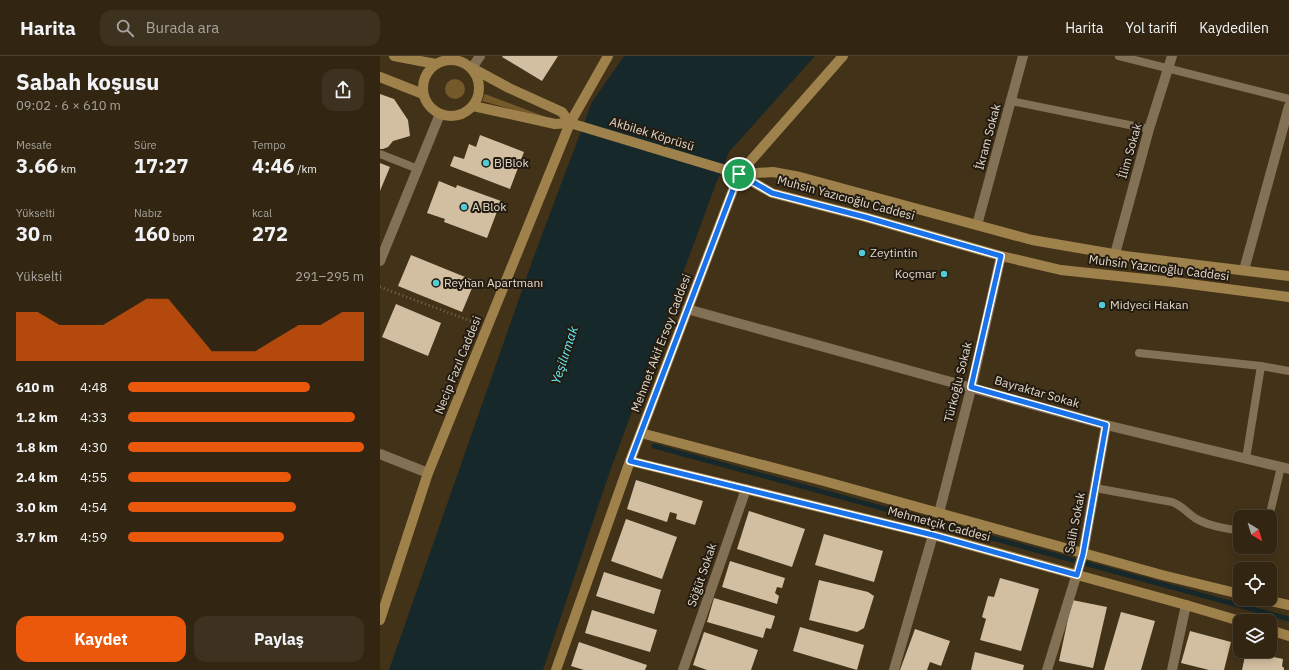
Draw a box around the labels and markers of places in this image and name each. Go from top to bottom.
place label: B Blok [494,155,529,170]
pin [722,157,756,191]
marker: B Blok [481,158,491,168]
place label: A Blok [472,199,507,214]
marker: A Blok [459,202,469,212]
place label: Zeytintin [870,245,917,260]
marker: Zeytintin [857,248,867,258]
place label: Koçmar [895,266,937,281]
marker: Koçmar [939,269,949,279]
place label: Reyhan Apartmanı [444,275,543,290]
marker: Reyhan Apartmanı [431,278,441,288]
place label: Midyeci Hakan [1110,297,1188,312]
marker: Midyeci Hakan [1097,300,1107,310]

